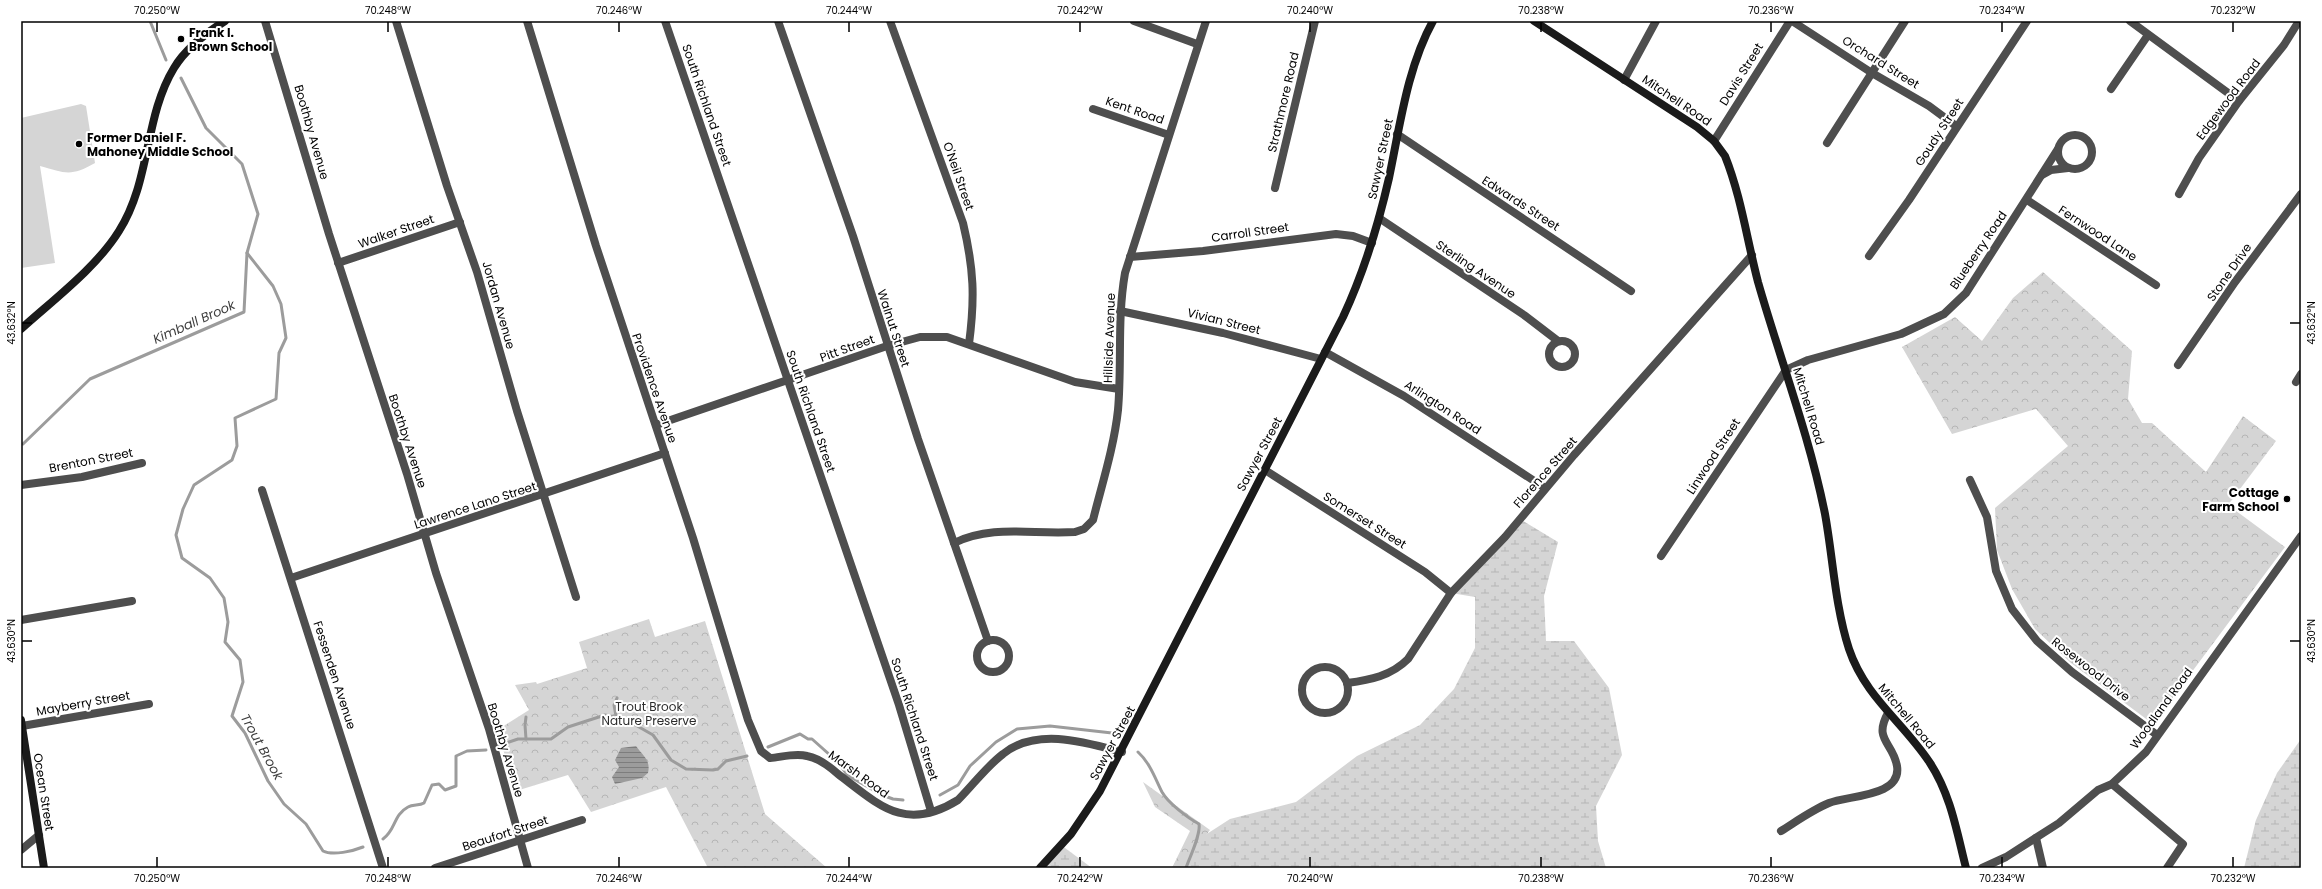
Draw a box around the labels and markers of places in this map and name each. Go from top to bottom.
place label: Frank I. Brown School [189,24,272,55]
marker: Frank I. Brown School [176,34,186,44]
place label: Former Daniel F. Mahoney Middle School [87,129,233,160]
marker: Former Daniel F. Mahoney Middle School [74,139,84,149]
place label: Cottage Farm School [2202,484,2280,515]
marker: Cottage Farm School [2282,494,2292,504]

